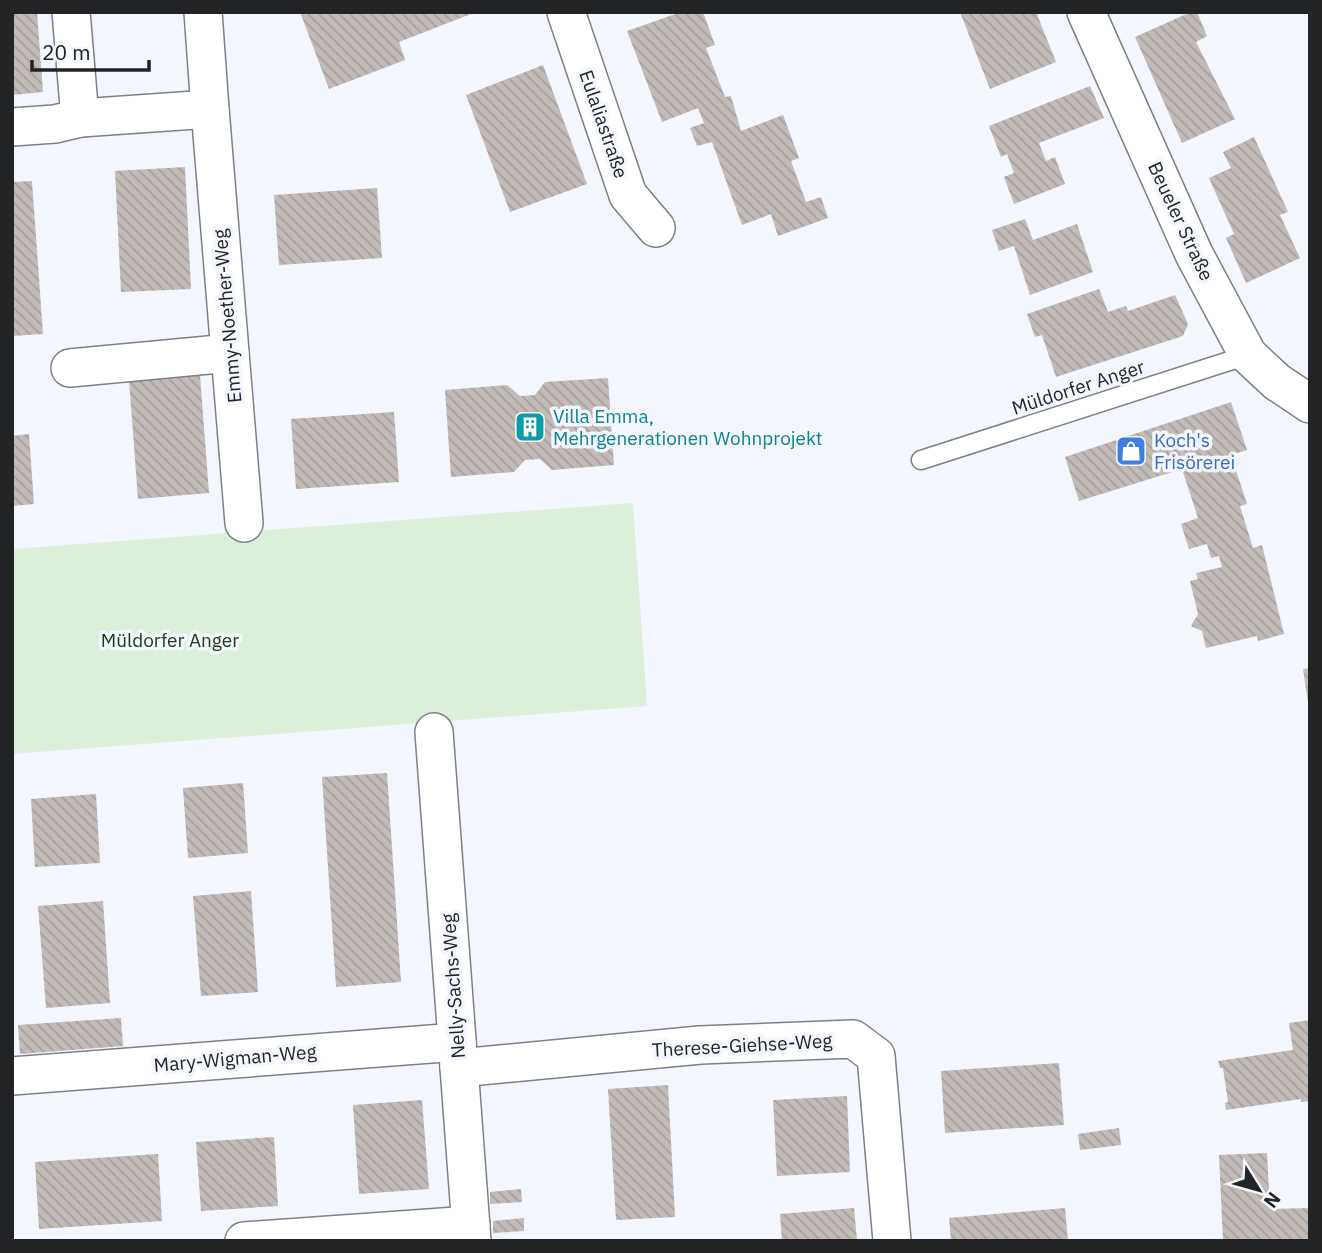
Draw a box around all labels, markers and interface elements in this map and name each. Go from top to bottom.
scale bar [32,28,149,72]
text: 20 m [42,38,91,66]
street label: Eulaliastraße [574,67,634,181]
street label: Beueler Straße [1143,158,1219,284]
street label: Emmy-Noether-Weg [207,228,247,404]
street label: Müldorfer Anger [1008,354,1148,420]
place label: Villa Emma, Mehrgenerationen Wohnprojekt [553,404,822,450]
building icon: Villa Emma, Mehrgenerationen Wohnprojekt [513,410,547,444]
place label: Koch's Frisörerei [1154,428,1235,474]
shop icon: Koch's Frisörerei [1114,434,1148,468]
park label: Müldorfer Anger [101,628,239,652]
street label: Nelly-Sachs-Weg [436,913,470,1059]
street label: Therese-Giehse-Weg [651,1028,833,1062]
street label: Mary-Wigman-Weg [153,1039,317,1077]
north arrow [1224,1155,1294,1225]
text: N [1259,1188,1286,1213]

